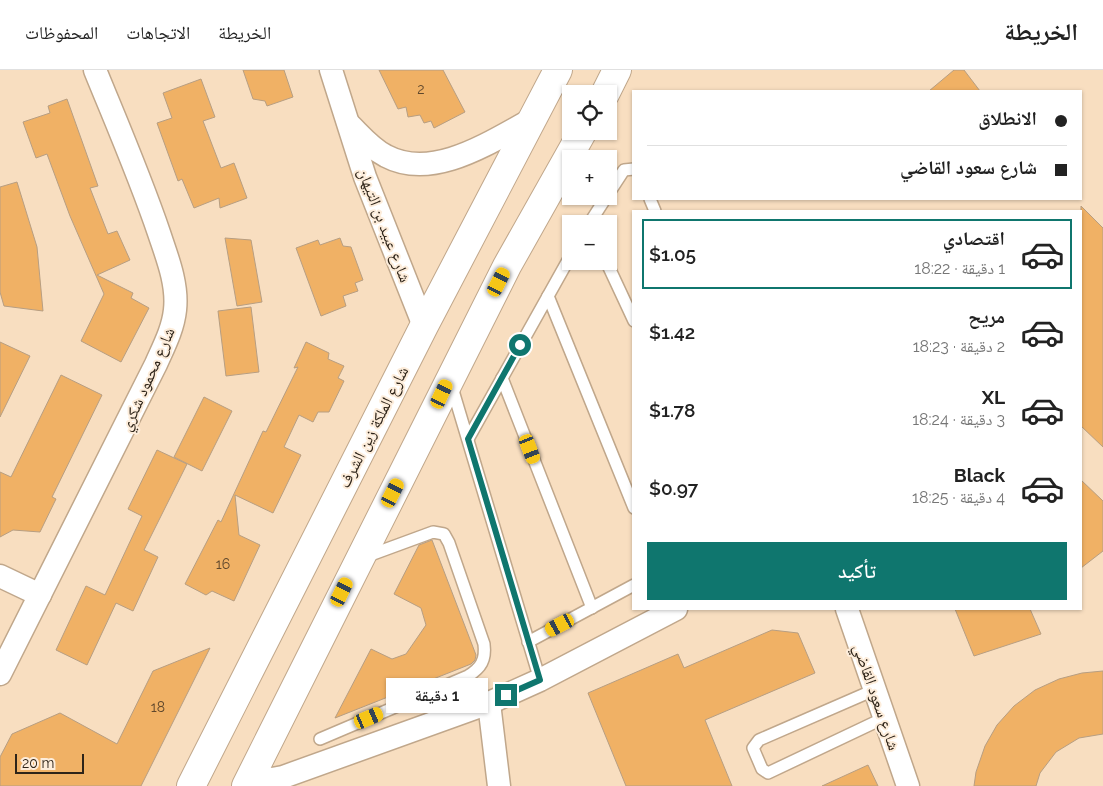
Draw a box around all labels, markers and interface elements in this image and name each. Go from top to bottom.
text: الخريطة [1004,17,1078,46]
text: المحفوظات [25,22,98,43]
text: الاتجاهات [126,22,190,43]
text: الخريطة [218,22,271,43]
house number: 2 [417,81,425,97]
map controls [562,85,617,270]
button: locate [562,85,617,140]
text: الانطلاق [978,107,1037,129]
button: + [562,150,617,205]
text: شارع سعود القاضي [900,156,1037,178]
street label: شارع عبيد بن التيهان [353,165,415,285]
button: − [562,215,617,270]
text: اقتصادي [943,227,1005,249]
icon: car [1020,232,1065,277]
text: $1.05 [649,243,696,265]
text: 1 دقيقة · 18:22 [914,259,1005,278]
car [485,265,512,299]
text: مريح [968,305,1005,327]
icon: car [1020,310,1065,355]
text: $1.42 [649,321,695,343]
street label: شارع محمود شكري [116,324,182,435]
route start [509,334,531,356]
text: 2 دقيقة · 18:23 [913,337,1005,356]
street label: شارع الملكة زين الشرف [335,363,413,492]
car [428,377,455,411]
text: XL [982,386,1005,408]
icon: car [1020,388,1065,433]
text: $1.78 [649,399,695,421]
text: 3 دقيقة · 18:24 [912,410,1005,429]
car [517,432,542,466]
text: Black [954,464,1005,486]
icon: car [1020,466,1065,511]
car [379,476,406,510]
text: $0.97 [649,477,698,499]
text: 4 دقيقة · 18:25 [912,488,1005,507]
button: تأكيد [647,542,1067,600]
house number: 16 [216,556,230,572]
car [328,575,355,609]
car [543,611,576,639]
street label: شارع سعود القاضي [847,642,904,754]
callout: 1 دقيقة [386,678,488,712]
route end [495,684,517,706]
text: 1 دقيقة [415,686,459,705]
house number: 18 [151,699,165,715]
car [352,705,385,731]
scale bar [15,751,84,774]
text: 20 m [22,755,54,771]

